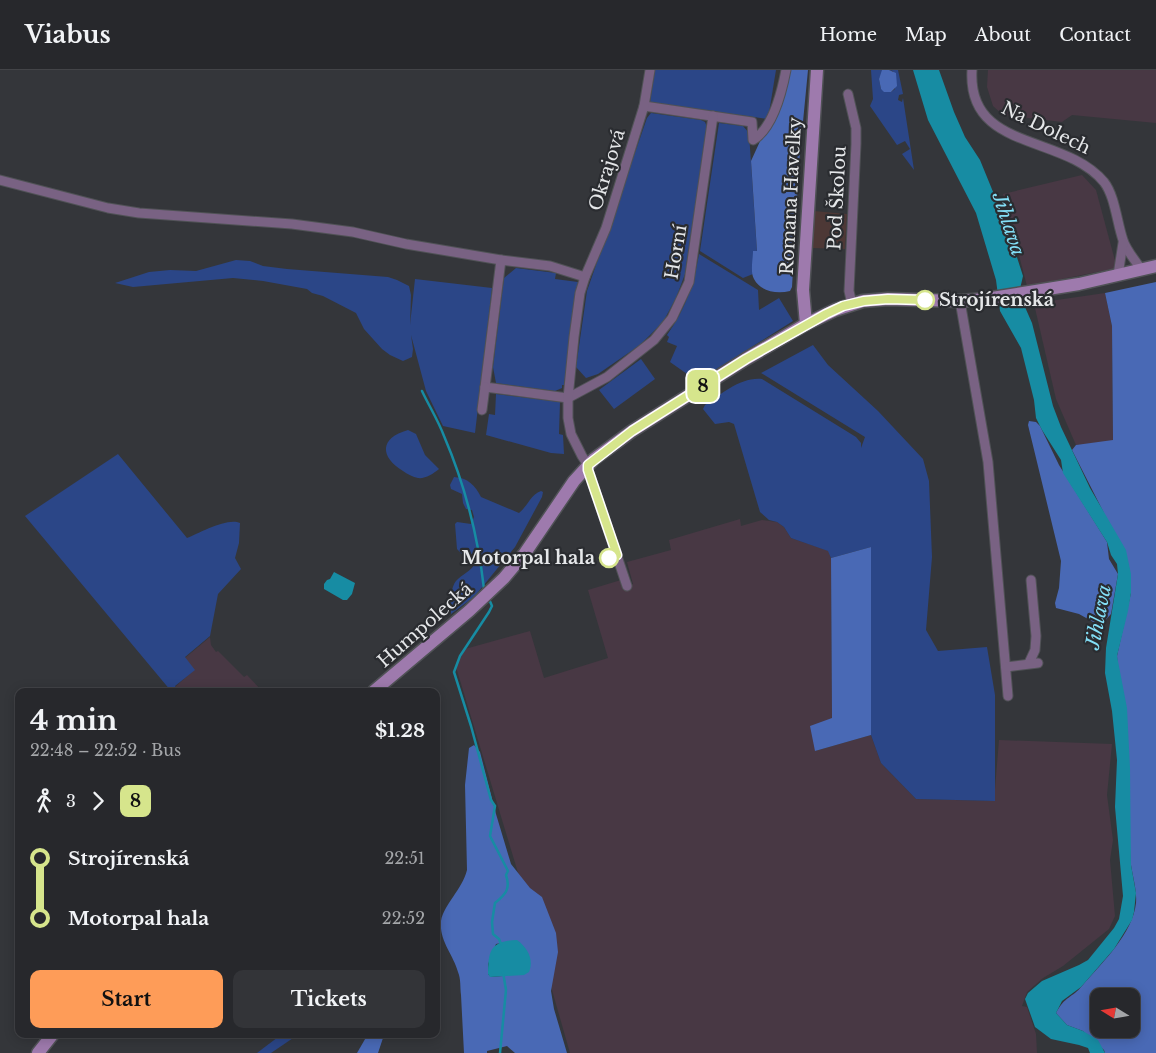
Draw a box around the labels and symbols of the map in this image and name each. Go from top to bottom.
street label: Na Dolech [998,97,1094,159]
street label: Romana Havelky [776,116,806,275]
street label: Okrajová [584,127,630,213]
street label: Pod Školou [822,145,851,251]
water label: Jihlava [987,188,1030,259]
street label: Horní [660,222,692,281]
place label: Strojírenská [939,289,1055,311]
marker: Strojírenská [915,290,935,310]
line badge: 8 [687,370,719,402]
place label: Motorpal hala [461,547,596,569]
marker: Motorpal hala [599,548,619,568]
street label: Humpolecká [373,578,477,672]
water label: Jihlava [1081,583,1116,652]
north arrow [1090,988,1140,1038]

